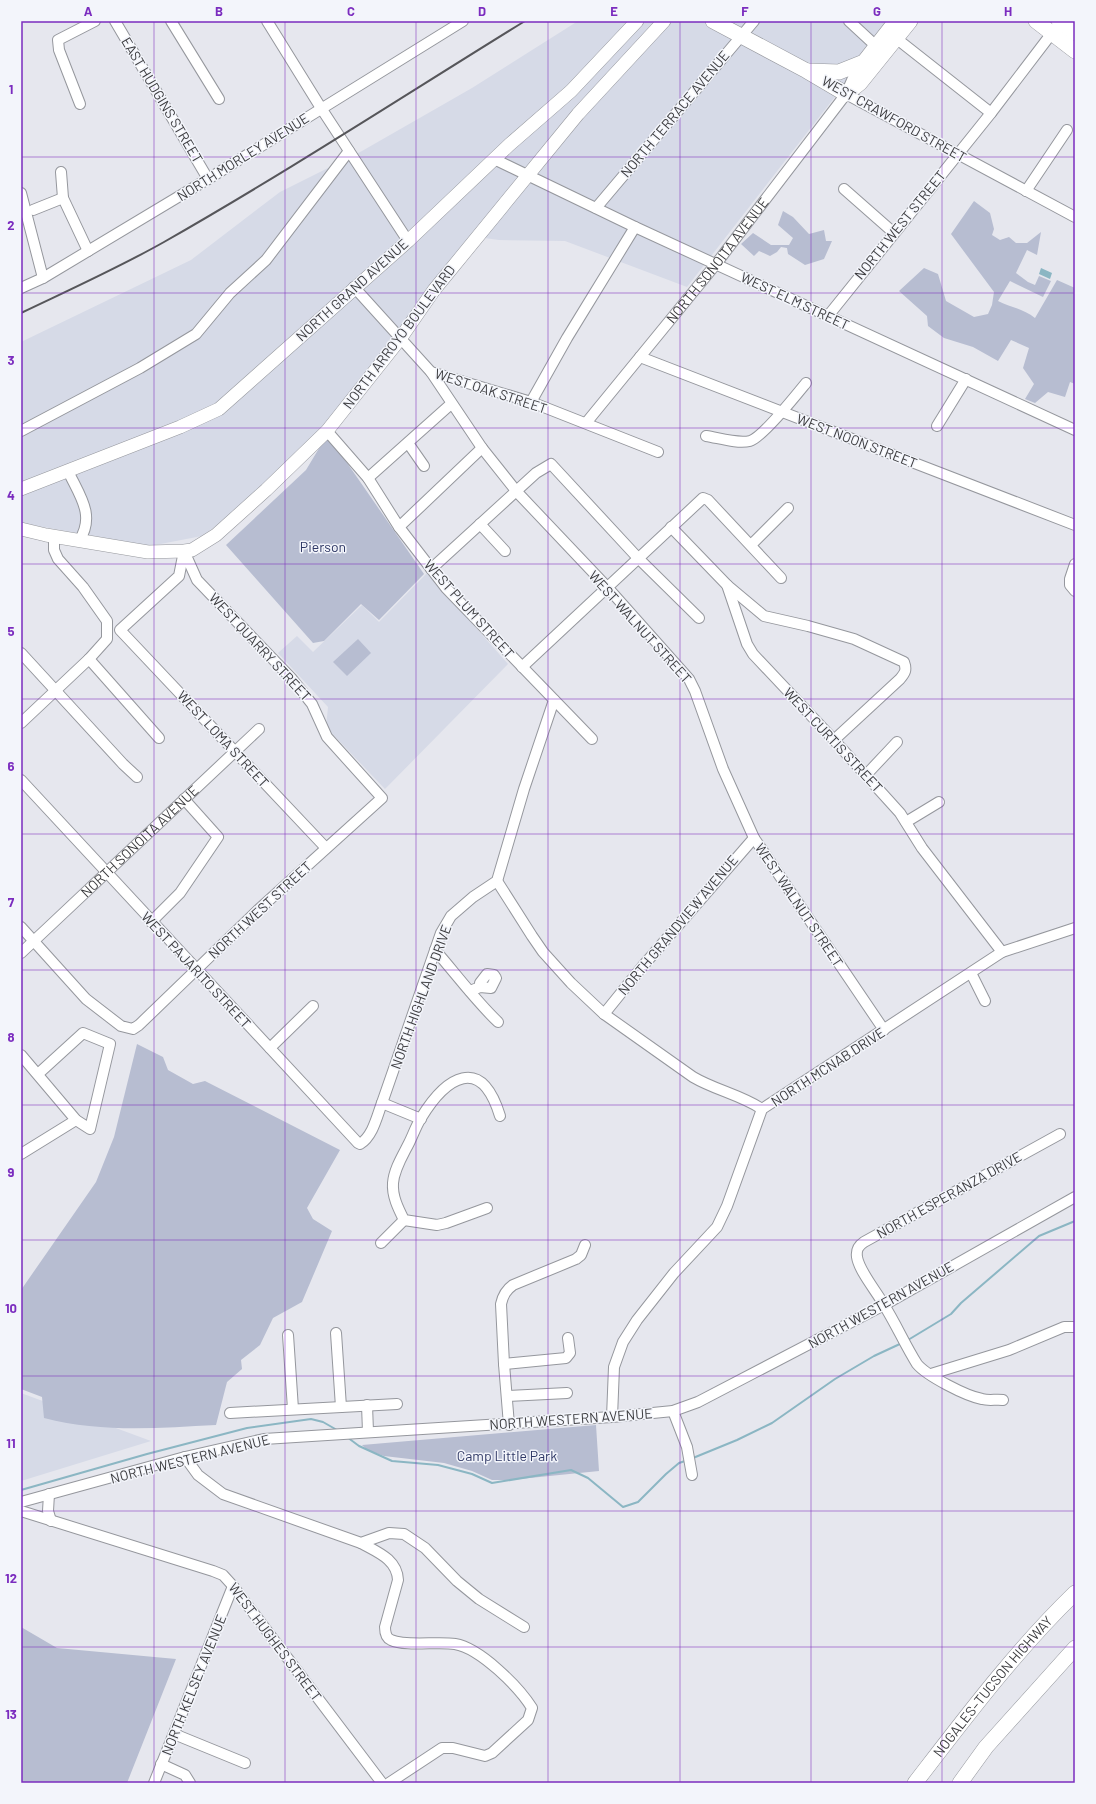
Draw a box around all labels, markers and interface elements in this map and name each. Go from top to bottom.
text: A [84,3,93,19]
text: B [215,3,223,19]
text: C [347,3,355,19]
text: D [478,3,486,19]
text: E [610,3,618,19]
text: F [741,3,749,19]
text: G [873,3,881,19]
text: H [1004,3,1012,19]
street label: EAST HUDGINS STREET [118,34,207,166]
street label: NORTH TERRACE AVENUE [617,47,733,180]
street label: WEST CRAWFORD STREET [819,72,970,165]
text: 1 [9,81,13,97]
street label: NORTH MORLEY AVENUE [174,109,312,204]
street label: NORTH WEST STREET [850,167,949,283]
street label: NORTH SONOITA AVENUE [662,194,772,326]
text: 2 [7,217,15,233]
street label: NORTH GRAND AVENUE [292,235,411,344]
street label: NORTH ARROYO BOULEVARD [339,261,458,412]
street label: WEST ELM STREET [738,268,852,333]
text: 3 [7,352,15,368]
street label: WEST OAK STREET [433,364,549,417]
street label: WEST NOON STREET [795,410,920,471]
text: 4 [7,487,15,503]
park label: Pierson [300,538,346,555]
street label: WEST PLUM STREET [421,556,518,661]
street label: WEST WALNUT STREET [585,567,695,686]
street label: WEST QUARRY STREET [206,589,315,704]
text: 5 [7,623,15,639]
street label: WEST CURTIS STREET [780,684,886,796]
street label: WEST LOMA STREET [174,687,273,791]
text: 6 [8,758,15,774]
street label: NORTH SONOITA AVENUE [77,782,202,900]
street label: WEST WALNUT STREET [752,840,847,970]
street label: NORTH GRANDVIEW AVENUE [614,851,741,998]
street label: NORTH WEST STREET [204,857,315,962]
text: 7 [8,894,15,910]
street label: WEST PAJARITO STREET [138,908,255,1031]
street label: NORTH HIGHLAND DRIVE [386,922,455,1071]
street label: NORTH MCNAB DRIVE [768,1023,888,1110]
text: 8 [7,1029,15,1045]
street label: NORTH ESPERANZA DRIVE [873,1148,1024,1242]
text: 9 [8,1164,15,1180]
street label: NORTH WESTERN AVENUE [805,1257,956,1352]
text: 10 [5,1300,17,1316]
street label: NORTH WESTERN AVENUE [489,1404,653,1433]
street label: NORTH WESTERN AVENUE [108,1430,271,1487]
text: 11 [6,1435,16,1451]
park label: Camp Little Park [457,1447,557,1464]
text: 12 [5,1570,17,1586]
street label: WEST HUGHES STREET [225,1579,325,1704]
street label: NORTH KELSEY AVENUE [157,1612,230,1758]
street label: NOGALES–TUCSON HIGHWAY [929,1612,1056,1760]
text: 13 [5,1706,17,1722]

